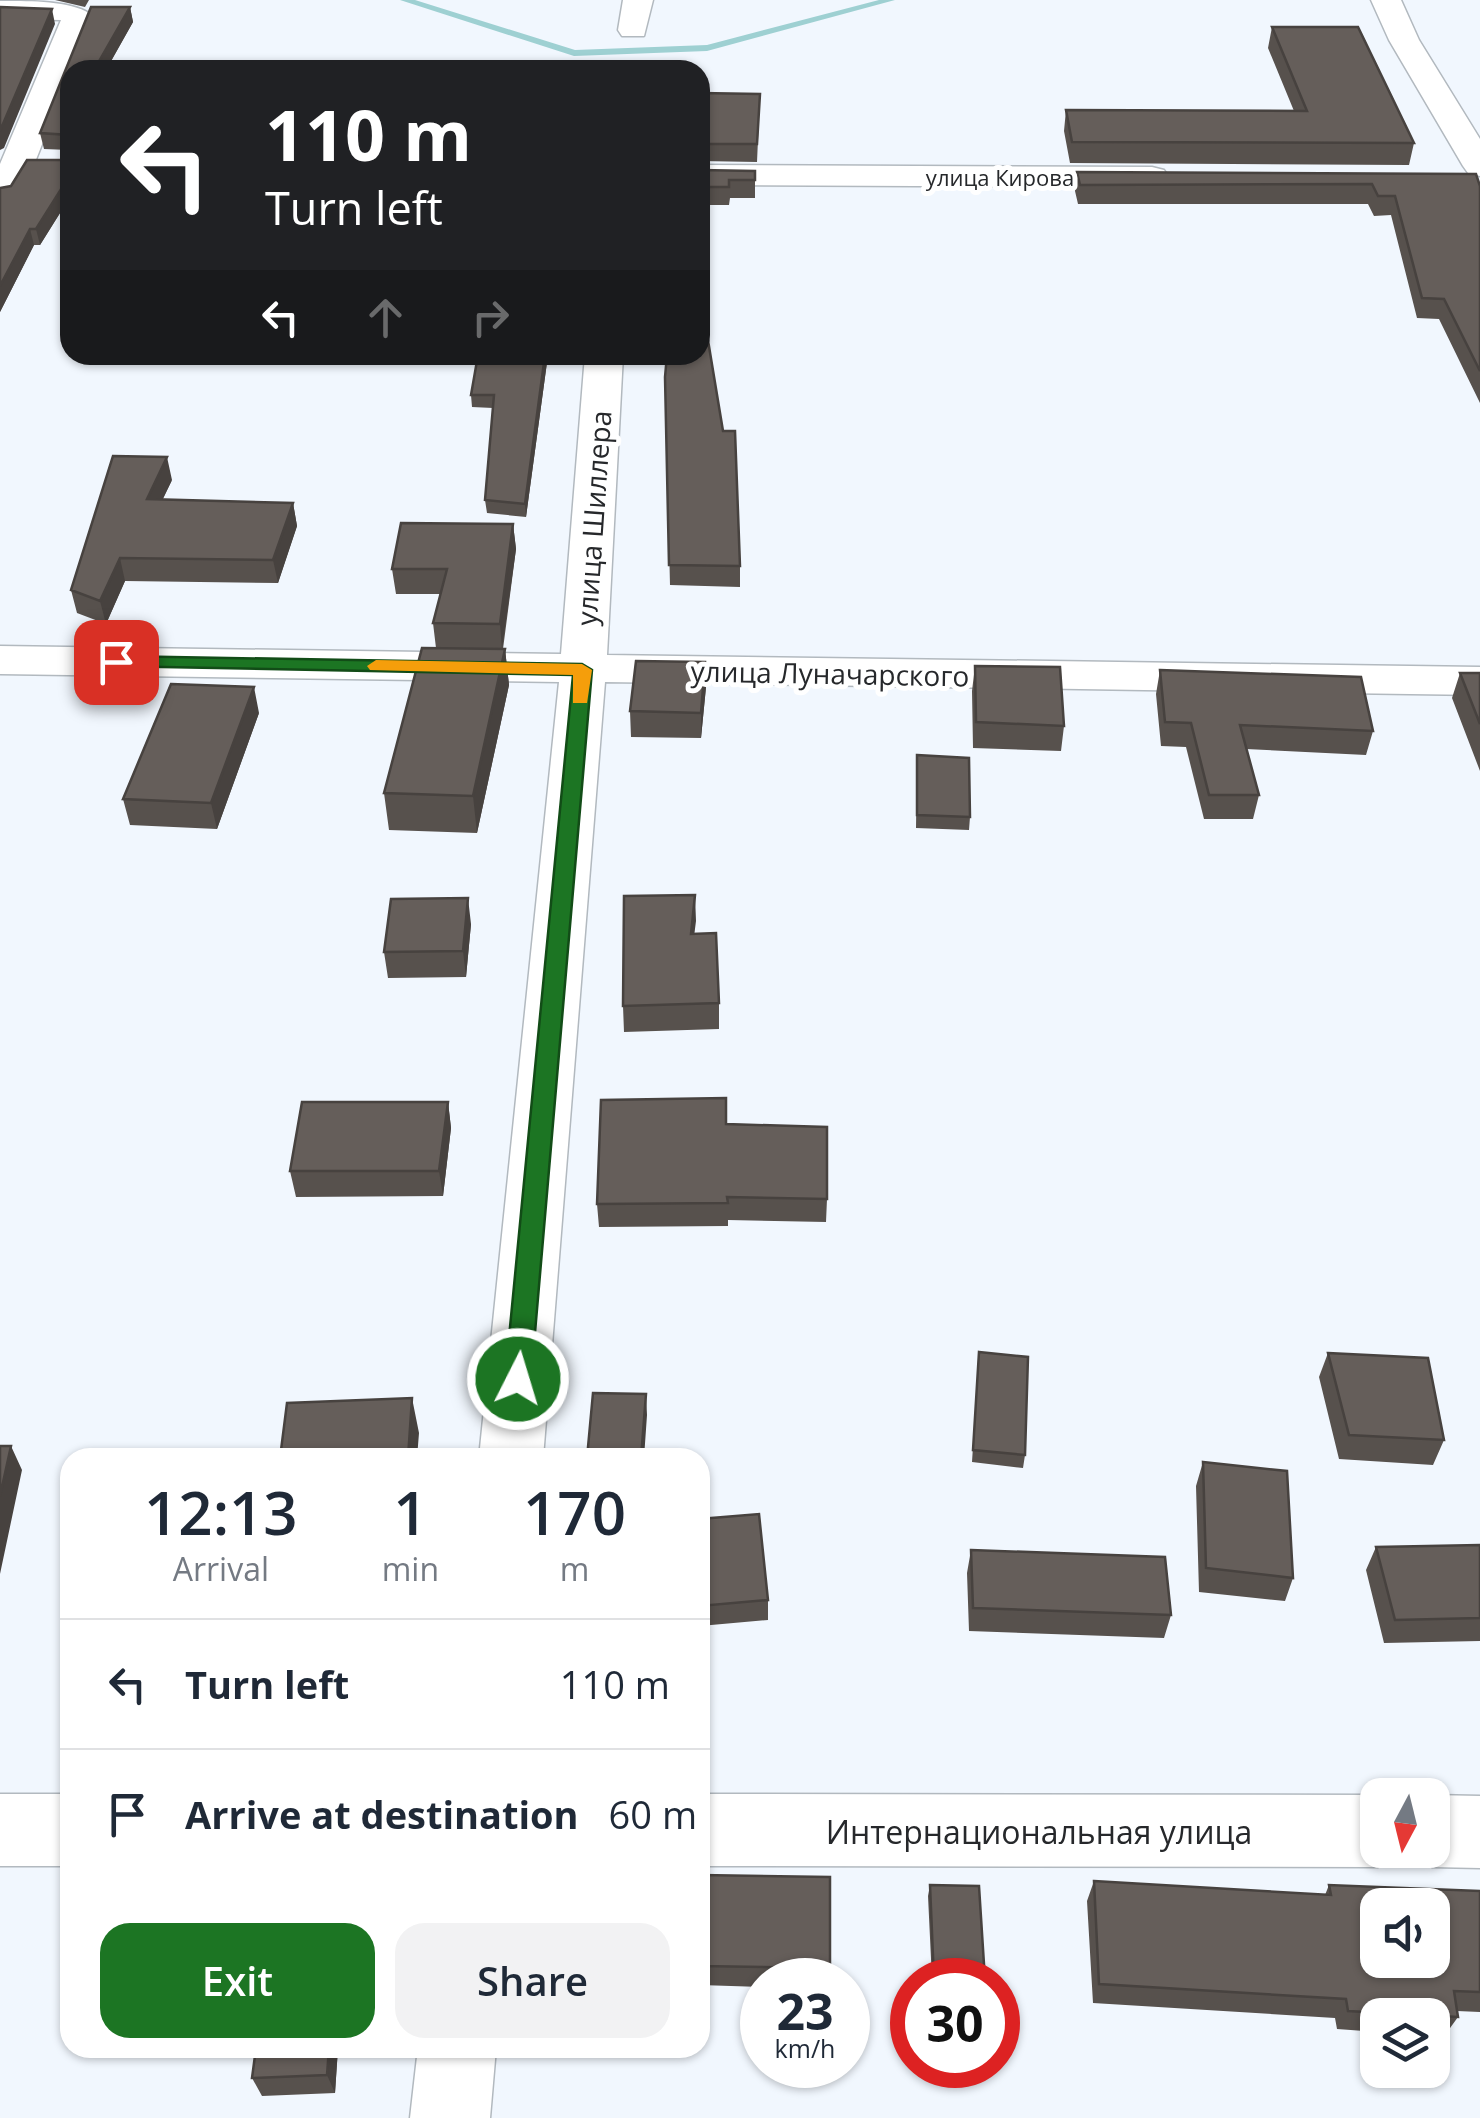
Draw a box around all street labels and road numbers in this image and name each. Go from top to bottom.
street label: улица Кирова [926,162,1074,192]
street label: улица Шиллера [567,409,619,627]
street label: улица Луначарского [690,652,970,694]
street label: Интернациональная улица [826,1810,1252,1853]

